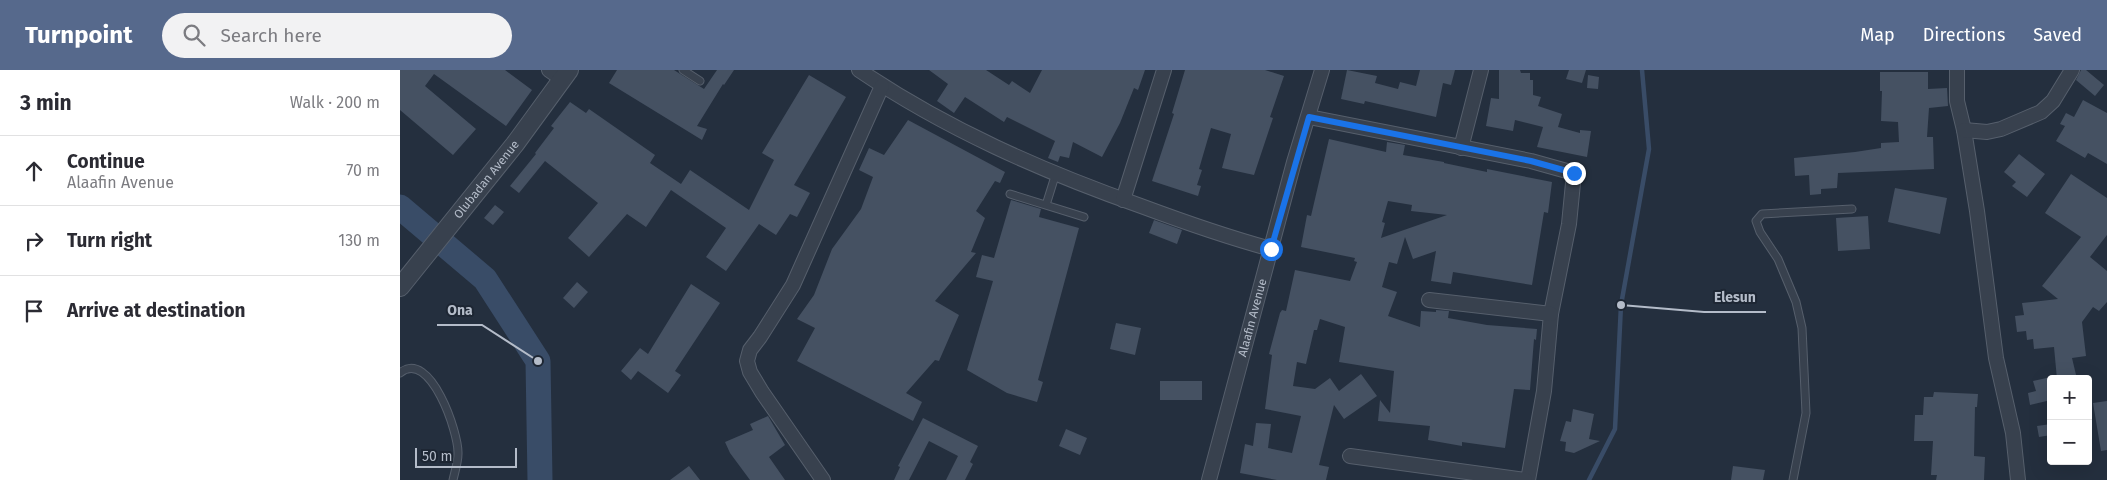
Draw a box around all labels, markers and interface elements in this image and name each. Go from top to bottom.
search box [162,13,512,58]
text: Turnpoint [25,21,132,49]
icon: search [180,21,208,49]
text: Search here [220,24,322,47]
text: Map [1860,24,1895,46]
text: Directions [1923,24,2005,46]
text: Saved [2033,24,2082,46]
text: 3 min [20,90,72,116]
text: Walk · 200 m [290,93,380,112]
street label: Olubadan Avenue [451,138,522,221]
text: Continue [67,150,145,173]
icon: ahead [20,157,48,185]
text: 70 m [346,161,380,180]
route end [1563,162,1586,185]
text: Alaafin Avenue [67,173,174,192]
icon: right [20,227,48,255]
text: Turn right [67,229,152,252]
text: 130 m [338,231,380,250]
route start [1260,238,1283,261]
street label: Alaafin Avenue [1235,277,1270,358]
callout: Elesun [1704,283,1766,312]
text: Elesun [1714,289,1756,306]
callout: Ona [437,296,482,325]
icon: arrive [20,297,48,325]
text: Arrive at destination [67,299,246,322]
text: Ona [447,302,473,319]
map controls [2047,375,2092,465]
button: + [2047,375,2092,420]
button: − [2047,420,2092,465]
scale bar [415,445,518,468]
text: 50 m [422,448,453,465]

